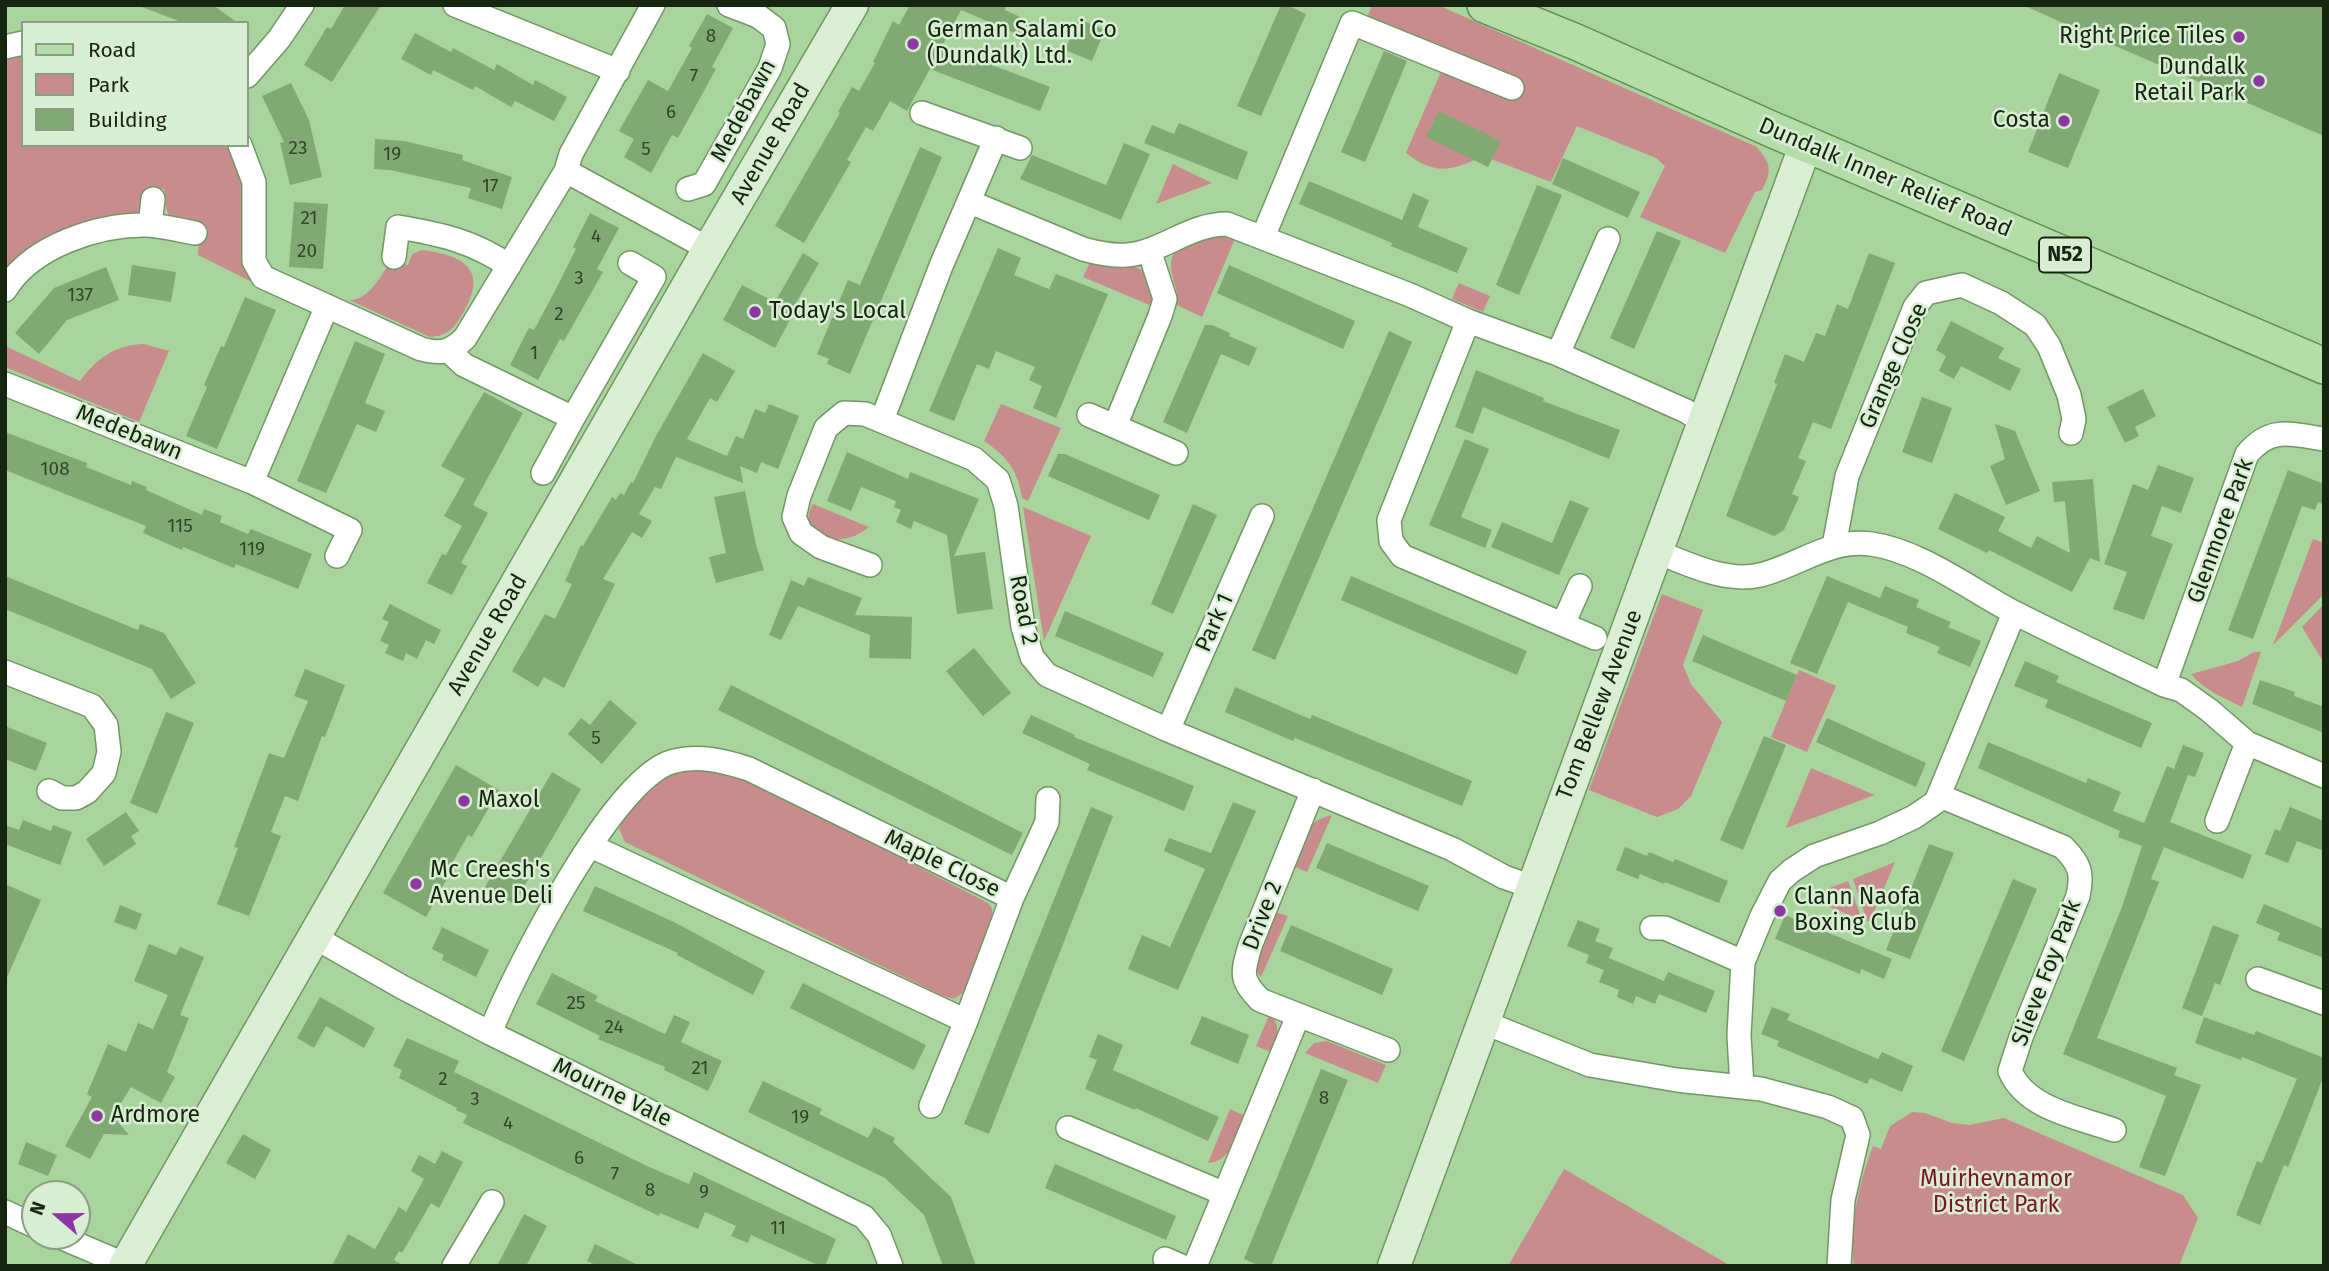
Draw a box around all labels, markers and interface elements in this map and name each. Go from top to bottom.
place label: German Salami Co (Dundalk) Ltd. [927,17,1117,71]
legend [21,21,248,147]
place label: Right Price Tiles [2059,23,2225,51]
house number: 8 [706,26,716,48]
marker: Right Price Tiles [2231,29,2247,45]
marker: German Salami Co (Dundalk) Ltd. [905,36,921,52]
text: Road [88,37,136,63]
place label: Dundalk Retail Park [2134,54,2245,108]
street label: Medebawn [705,55,783,167]
house number: 7 [690,66,698,88]
text: Park [88,72,129,98]
marker: Dundalk Retail Park [2251,73,2267,89]
street label: Avenue Road [725,78,817,210]
house number: 6 [666,102,676,124]
text: Building [88,107,167,133]
place label: Costa [1993,107,2050,135]
street label: Dundalk Inner Relief Road [1754,112,2016,244]
marker: Costa [2056,113,2072,129]
house number: 23 [289,138,307,160]
house number: 5 [641,139,651,161]
house number: 19 [383,144,401,166]
house number: 17 [482,176,498,198]
house number: 21 [300,208,318,230]
house number: 4 [591,226,601,248]
road number: N52 [2039,238,2091,272]
house number: 20 [297,241,317,263]
house number: 3 [574,268,584,290]
house number: 137 [67,285,93,307]
place label: Today's Local [769,298,906,326]
street label: Grange Close [1854,299,1934,433]
house number: 2 [554,304,564,326]
marker: Today's Local [747,304,763,320]
house number: 1 [530,343,538,365]
street label: Medebawn [72,399,186,467]
street label: Glenmore Park [2182,455,2260,607]
house number: 108 [40,459,70,481]
house number: 115 [167,516,193,538]
house number: 119 [239,539,265,561]
street label: Avenue Road [442,569,534,701]
street label: Road 2 [1003,573,1043,647]
street label: Park 1 [1190,589,1240,657]
street label: Tom Bellew Avenue [1551,606,1649,804]
house number: 5 [591,728,601,750]
place label: Maxol [478,787,540,815]
marker: Maxol [456,793,472,809]
street label: Maple Close [880,824,1004,904]
place label: Mc Creesh's Avenue Deli [430,857,553,911]
marker: Mc Creesh's Avenue Deli [408,876,424,892]
street label: Drive 2 [1237,878,1289,954]
place label: Clann Naofa Boxing Club [1794,884,1920,938]
street label: Slieve Foy Park [2006,896,2088,1050]
marker: Clann Naofa Boxing Club [1772,903,1788,919]
house number: 25 [567,993,585,1015]
house number: 24 [605,1017,623,1039]
street label: Mourne Vale [548,1052,676,1134]
house number: 21 [691,1058,709,1080]
house number: 2 [438,1069,448,1091]
house number: 8 [1319,1088,1329,1110]
house number: 3 [470,1089,480,1111]
place label: Ardmore [111,1102,200,1130]
house number: 19 [791,1107,809,1129]
marker: Ardmore [89,1108,105,1124]
house number: 4 [503,1113,513,1135]
house number: 6 [574,1148,584,1170]
house number: 7 [611,1164,619,1186]
park label: Muirhevnamor District Park [1920,1166,2072,1220]
north arrow [21,1180,91,1250]
house number: 8 [645,1180,655,1202]
house number: 9 [699,1182,709,1204]
text: N [25,1198,51,1218]
house number: 11 [770,1218,786,1240]

